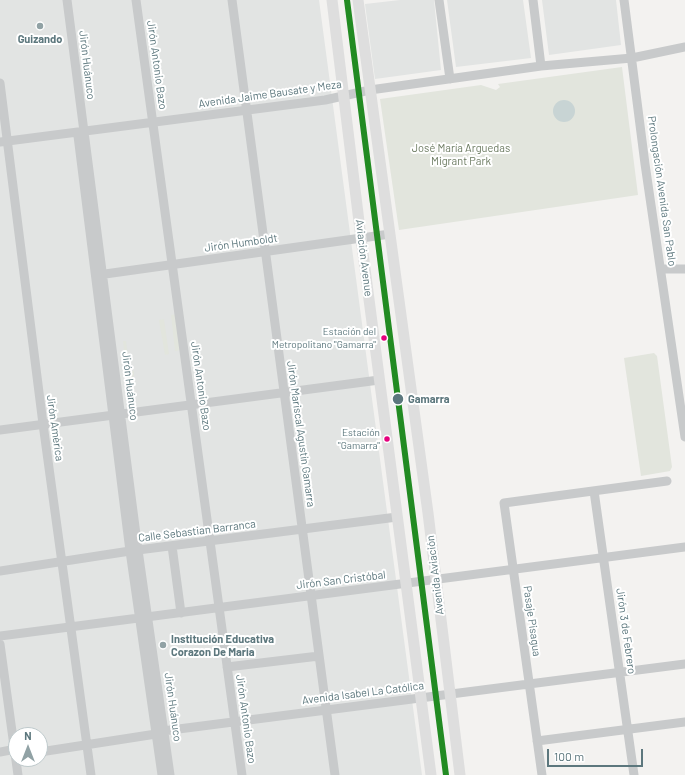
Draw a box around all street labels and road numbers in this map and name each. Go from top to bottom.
street label: Jirón Antonio Bazo [144,20,170,110]
street label: Jirón Huánuco [76,30,98,100]
street label: Avenida Jaime Bausate y Meza [198,77,342,111]
street label: Prolongación Avenida San Pablo [645,115,679,267]
street label: Aviación Avenue [353,219,375,297]
street label: Jirón Humboldt [204,231,278,255]
street label: Jirón Antonio Bazo [188,341,214,431]
street label: Jirón Huánuco [119,351,141,421]
street label: Jirón Mariscal Agustín Gamarra [284,360,318,508]
street label: Jirón Amèrica [44,394,66,462]
street label: Calle Sebastian Barranca [137,517,257,545]
street label: Avenida Aviación [424,534,446,616]
street label: Jirón San Cristóbal [296,568,386,592]
street label: Pasaje Pisagua [520,585,544,657]
street label: Jirón 3 de Febrero [613,587,639,675]
street label: Jirón Huánuco [162,672,184,742]
street label: Jirón Antonio Bazo [233,674,259,764]
street label: Avenida Isabel La Católica [301,679,425,707]

